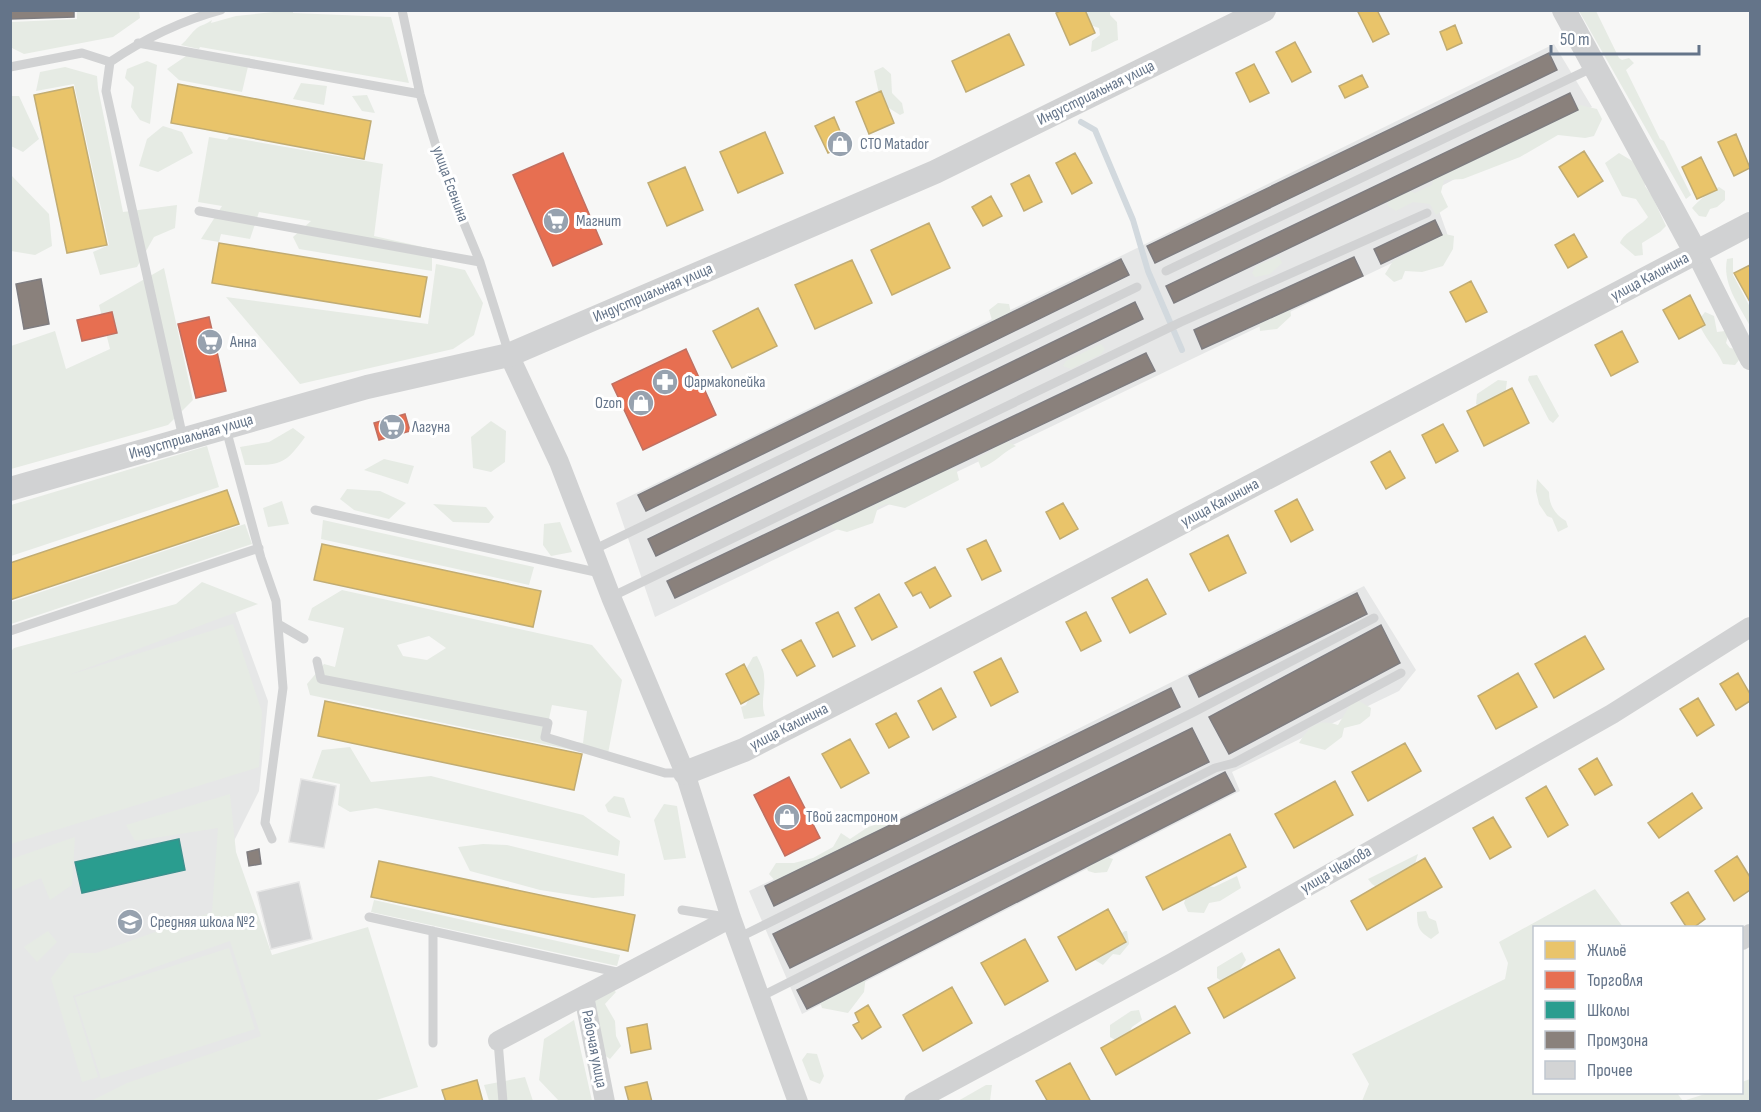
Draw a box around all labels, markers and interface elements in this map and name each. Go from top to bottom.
scale bar [1551,18,1700,56]
text: 50 m [1560,29,1590,50]
street label: Индустриальная улица [1034,56,1158,130]
shop icon: СТО Matador [825,129,855,159]
place label: СТО Matador [860,135,929,154]
street label: улица Есенина [428,144,472,224]
supermarket icon: Магнит [541,206,571,236]
place label: Магнит [576,212,621,231]
street label: улица Калинина [1608,249,1692,305]
street label: Индустриальная улица [590,259,716,327]
supermarket icon: Анна [195,327,225,357]
place label: Анна [229,333,257,352]
pharmacy icon: Фармакопейка [650,367,680,397]
place label: Фармакопейка [684,373,765,392]
shop icon: Ozon [626,388,656,418]
place label: Ozon [595,394,622,413]
street label: Индустриальная улица [127,410,255,464]
supermarket icon: Лагуна [377,412,407,442]
place label: Лагуна [411,418,450,437]
street label: улица Калинина [1178,475,1262,531]
street label: улица Калинина [747,699,831,755]
shop icon: Твой гастроном [772,802,802,832]
place label: Твой гастроном [806,808,898,827]
street label: улица Чкалова [1297,842,1375,898]
school or university icon: Средняя школа №2 [115,907,145,937]
place label: Средняя школа №2 [150,913,255,932]
legend [1533,926,1743,1094]
text: Жильё [1587,940,1627,961]
text: Торговля [1587,970,1643,991]
text: Школы [1587,1000,1630,1021]
street label: Рабочая улица [577,1009,611,1089]
text: Промзона [1587,1030,1648,1051]
text: Прочее [1587,1060,1633,1081]

